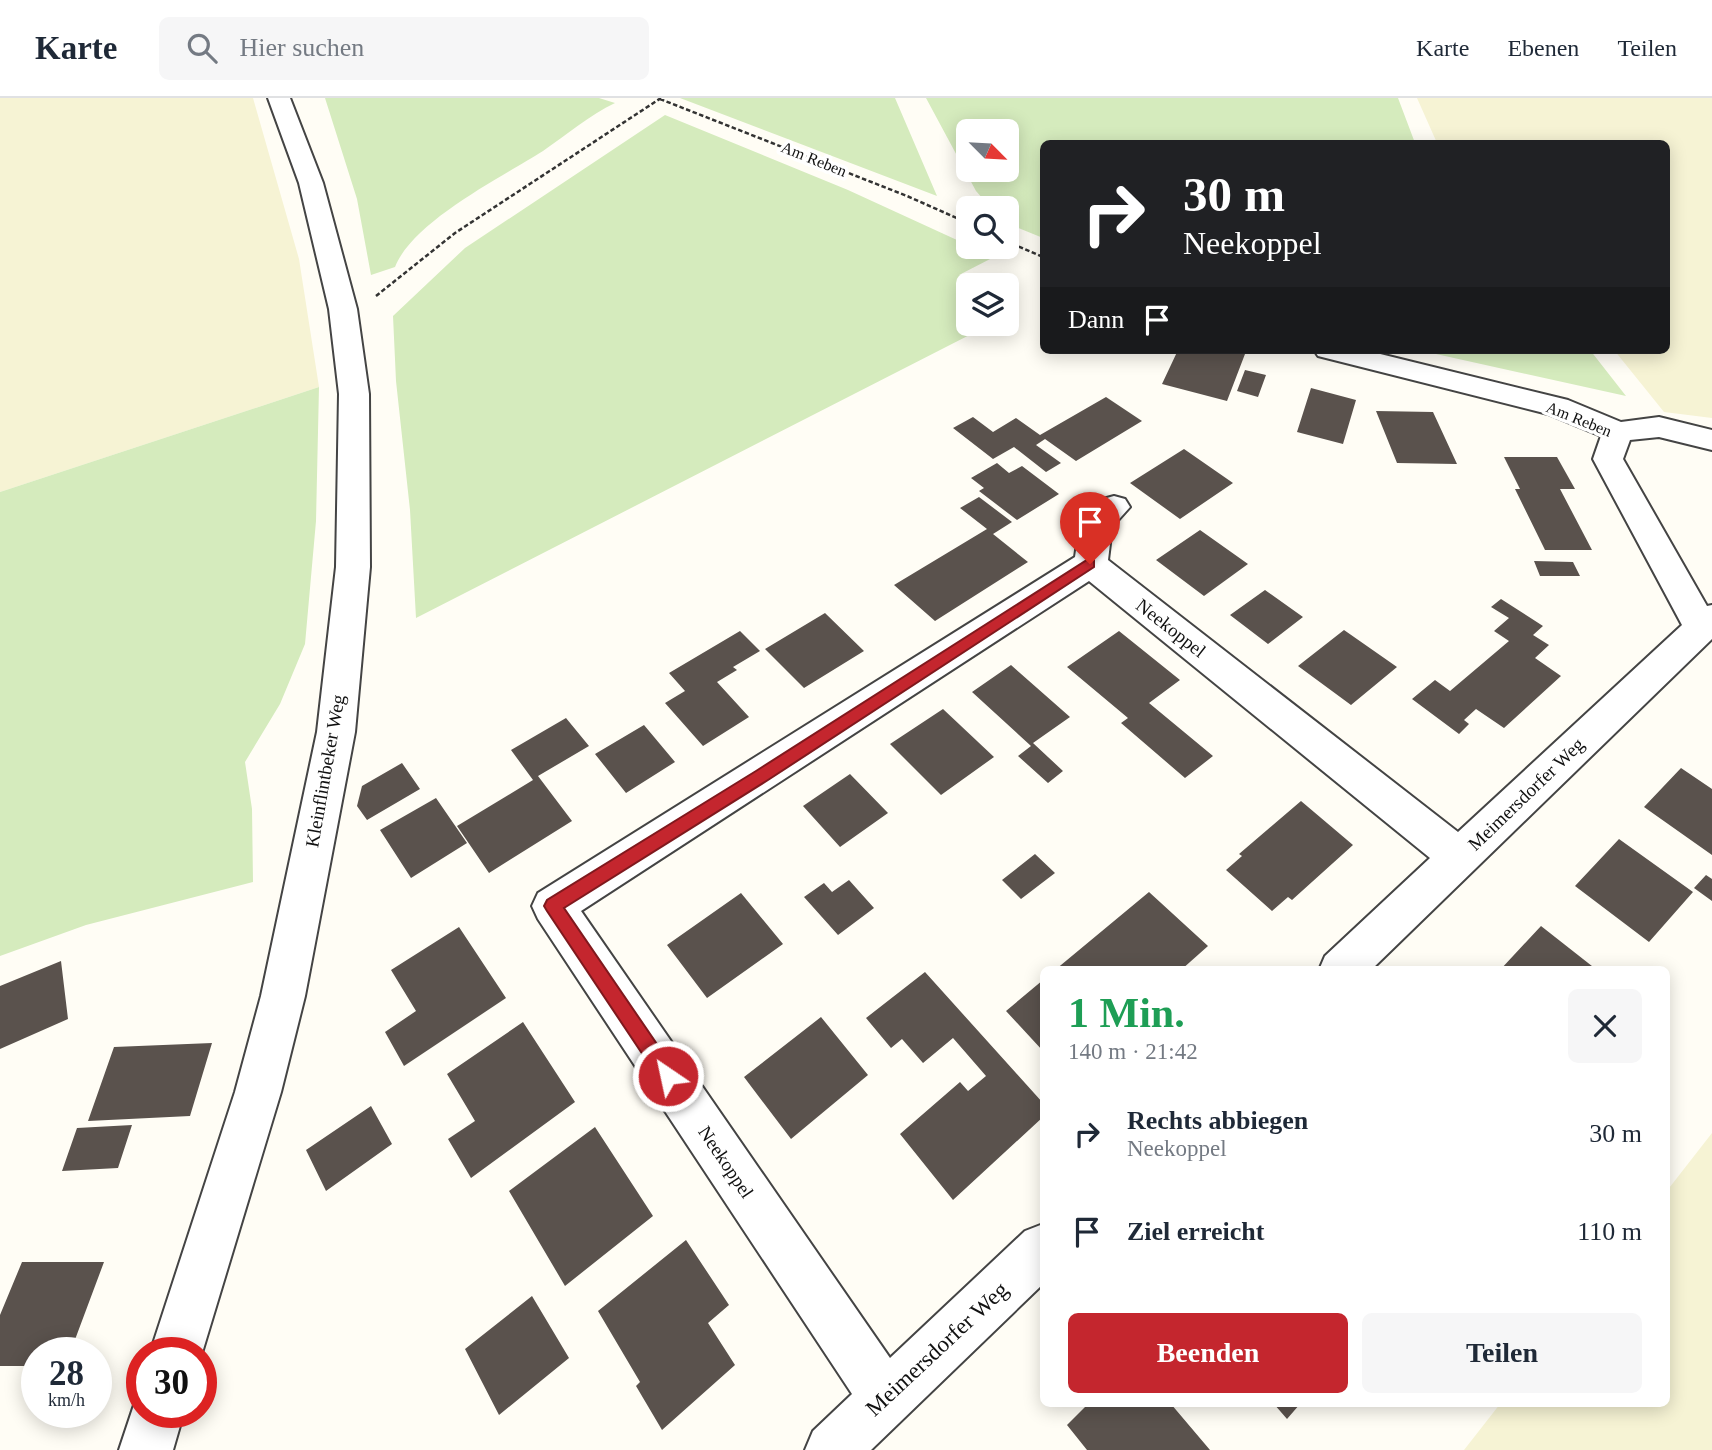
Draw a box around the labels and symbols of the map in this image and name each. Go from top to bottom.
north arrow [956,119,1018,182]
street label: Am Reben [779,138,849,180]
street label: Am Reben [1544,398,1614,440]
pin [1060,492,1120,564]
street label: Neekoppel [1132,594,1210,662]
street label: Kleinflintbeker Weg [301,692,349,849]
street label: Meimersdorfer Weg [1464,733,1589,855]
position arrow [631,1039,705,1113]
street label: Neekoppel [694,1122,758,1202]
street label: Meimersdorfer Weg [861,1276,1013,1421]
speed limit sign: 30 [126,1337,217,1428]

